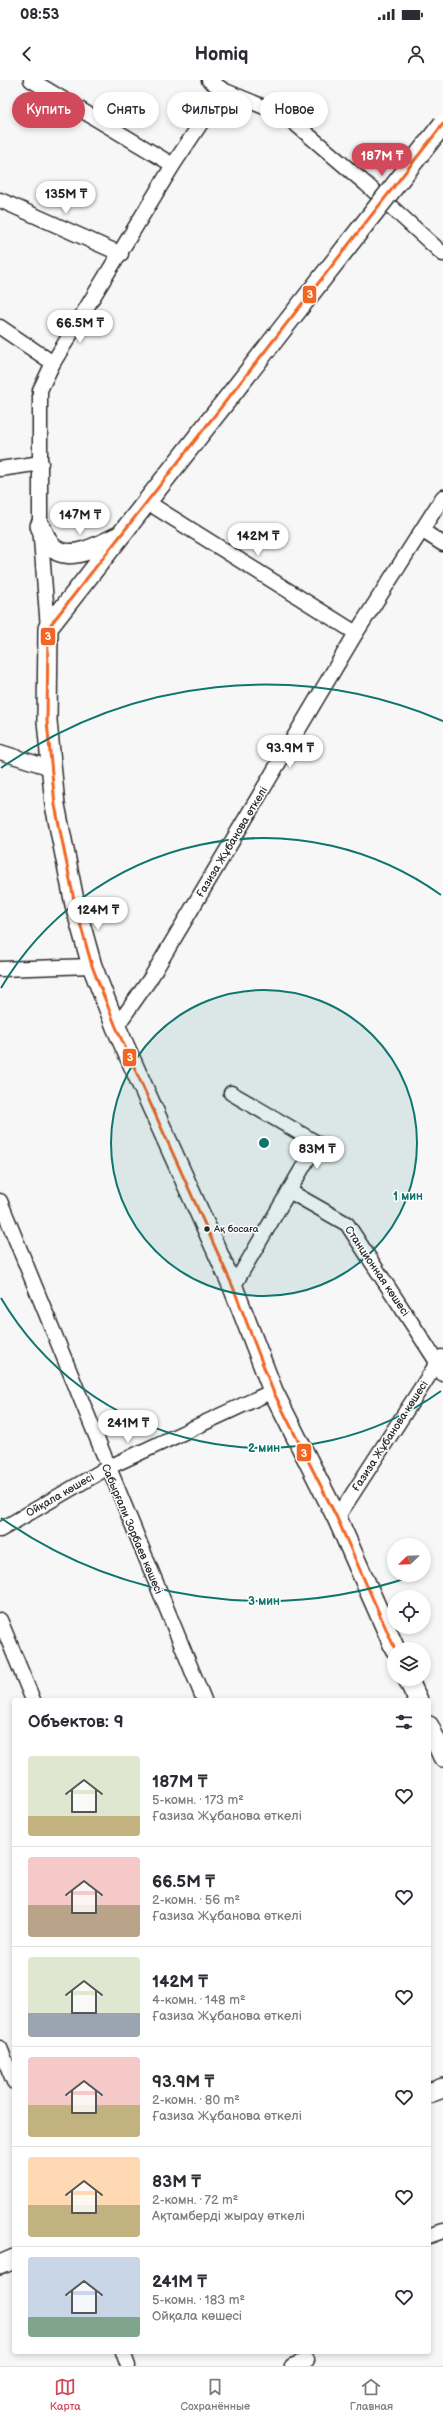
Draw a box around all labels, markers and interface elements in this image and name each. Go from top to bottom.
text: 08:53 [20,5,59,24]
icon: back [16,43,38,65]
icon: person [405,43,427,65]
text: Homiq [195,44,248,65]
chip: Купить [12,92,85,128]
chip: Снять [93,92,159,128]
chip: Фильтры [167,92,252,128]
chip: Новое [260,92,328,128]
pin: 187M ₸ [349,143,415,177]
text: 187M ₸ [361,148,403,164]
pin: 135M ₸ [33,181,99,215]
text: 135M ₸ [45,186,87,202]
line badge: 3 [302,285,317,304]
text: 3 [307,288,314,301]
pin: 66.5M ₸ [43,310,117,344]
text: 66.5M ₸ [56,315,104,331]
pin: 147M ₸ [47,502,113,536]
text: 147M ₸ [59,507,101,523]
pin: 142M ₸ [225,523,291,557]
text: 142M ₸ [237,528,279,544]
line badge: 3 [40,627,56,646]
text: 3 [45,630,52,643]
pin: 93.9M ₸ [253,735,327,769]
text: 93.9M ₸ [266,740,314,756]
street label: Ғазиза Жұбанова өткелі [194,784,270,900]
pin: 124M ₸ [65,897,131,931]
text: 124M ₸ [77,902,119,918]
line badge: 3 [122,1048,137,1067]
text: 3 [127,1051,134,1064]
centre of rings [257,1136,271,1150]
pin: 83M ₸ [289,1136,345,1170]
text: 83M ₸ [298,1141,336,1157]
text: 1 мин [393,1189,423,1204]
place label: Ақ босаға [213,1223,259,1235]
street label: Станционная көшесі [342,1223,412,1319]
marker: Ақ босаға [202,1224,212,1234]
street label: Ғазиза Жұбанова көшесі [349,1378,431,1494]
pin: 241M ₸ [95,1410,161,1444]
text: 241M ₸ [107,1415,149,1431]
text: 2 мин [248,1441,280,1456]
line badge: 3 [296,1443,312,1462]
text: 3 [301,1447,308,1460]
street label: Сабырғали Зорбаев көшесі [99,1462,165,1596]
street label: Ойқала көшесі [24,1470,96,1520]
north arrow [387,1538,431,1582]
map controls [387,1538,431,1686]
button: locate [387,1590,431,1634]
text: 3 мин [248,1594,280,1609]
button: layers [387,1642,431,1686]
icon: filters [393,1711,415,1733]
text: Объектов: 9 [28,1712,124,1732]
icon: home [60,1772,108,1820]
text: 187M ₸ [152,1772,207,1792]
icon: heart [393,1785,415,1807]
text: 5-комн. · 173 m² [152,1792,244,1808]
text: Ғазиза Жұбанова өткелі [152,1808,302,1824]
text: 66.5M ₸ [152,1872,215,1892]
icon: home [60,1873,108,1921]
icon: heart [393,1886,415,1908]
text: 2-комн. · 56 m² [152,1892,240,1908]
text: Ғазиза Жұбанова өткелі [152,1908,302,1924]
text: 142M ₸ [152,1972,208,1992]
icon: home [60,1973,108,2021]
icon: heart [393,1986,415,2008]
text: 4-комн. · 148 m² [152,1992,246,2008]
text: Ғазиза Жұбанова өткелі [152,2008,302,2024]
text: 93.9M ₸ [152,2072,214,2092]
icon: home [60,2073,108,2121]
icon: heart [393,2086,415,2108]
text: 2-комн. · 80 m² [152,2092,240,2108]
text: Ғазиза Жұбанова өткелі [152,2108,302,2124]
text: 83M ₸ [152,2172,201,2192]
icon: home [60,2173,108,2221]
icon: heart [393,2186,415,2208]
text: 2-комн. · 72 m² [152,2192,238,2208]
text: Ақтамберді жырау өткелі [152,2208,305,2224]
text: 241M ₸ [152,2272,207,2292]
icon: home [60,2273,108,2321]
icon: heart [393,2286,415,2308]
text: 5-комн. · 183 m² [152,2292,245,2308]
text: Ойқала көшесі [152,2308,242,2324]
tab: Карта [50,2376,81,2413]
tab: Сохранённые [181,2376,250,2413]
tab: Главная [350,2376,393,2413]

